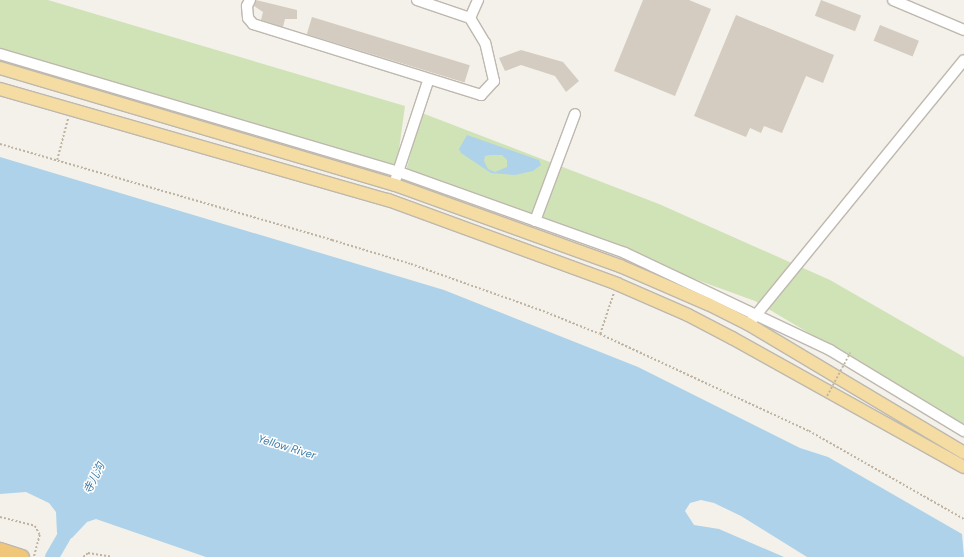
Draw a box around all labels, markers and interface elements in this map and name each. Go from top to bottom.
water label: Yellow River [256,432,318,462]
water label: 寺儿沟 [81,460,107,496]

